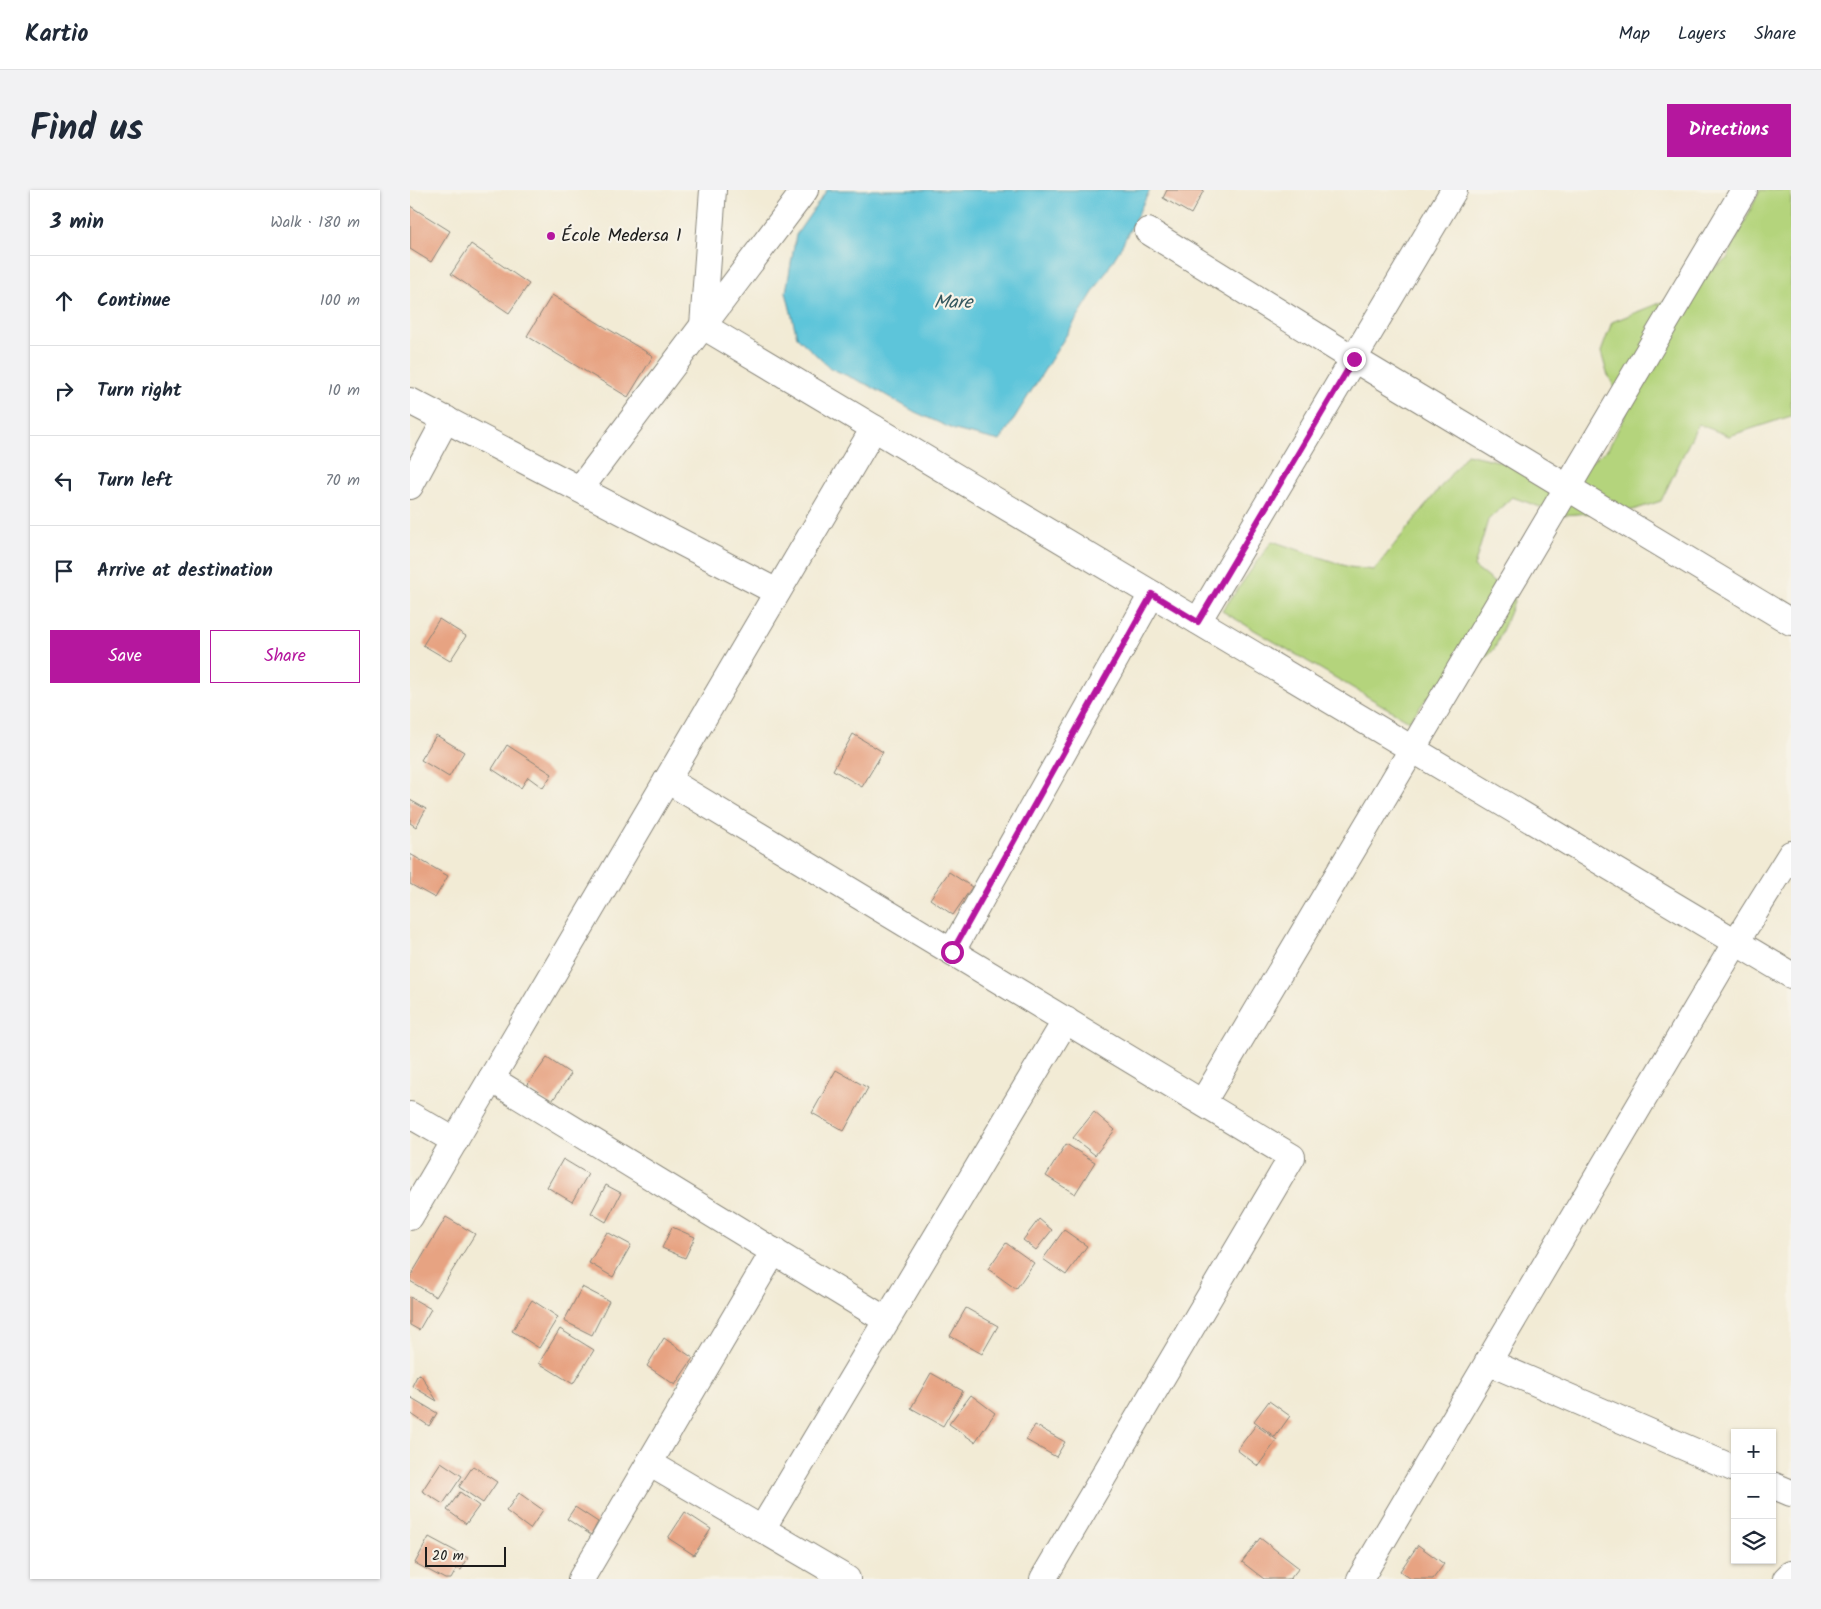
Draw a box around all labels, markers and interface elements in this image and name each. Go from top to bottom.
text: Kartio [25,15,88,54]
text: Map [1619,20,1650,49]
text: Layers [1678,20,1726,49]
text: Share [1754,20,1796,49]
text: Find us [30,102,143,158]
button: Directions [1667,104,1791,157]
text: 3 min [50,206,104,239]
text: Walk · 180 m [270,210,360,235]
place label: École Medersa 1 [561,222,682,251]
marker: École Medersa 1 [545,230,557,242]
text: Continue [97,286,170,316]
icon: ahead [50,287,78,315]
text: 100 m [320,288,360,313]
water label: Mare [934,288,975,318]
route end [1343,348,1366,371]
text: Turn right [97,376,182,406]
icon: right [50,377,78,405]
text: 10 m [328,378,360,403]
text: Turn left [97,466,172,496]
icon: left [50,467,78,495]
text: 70 m [325,468,360,493]
text: Arrive at destination [97,556,273,586]
icon: arrive [50,557,78,585]
button: Save [50,630,200,683]
button: Share [210,630,360,683]
route start [941,941,964,964]
map controls [1731,1429,1776,1564]
button: + [1731,1429,1776,1474]
button: − [1731,1474,1776,1519]
button: layers [1731,1519,1776,1564]
scale bar [425,1544,506,1567]
text: 20 m [432,1545,464,1567]

